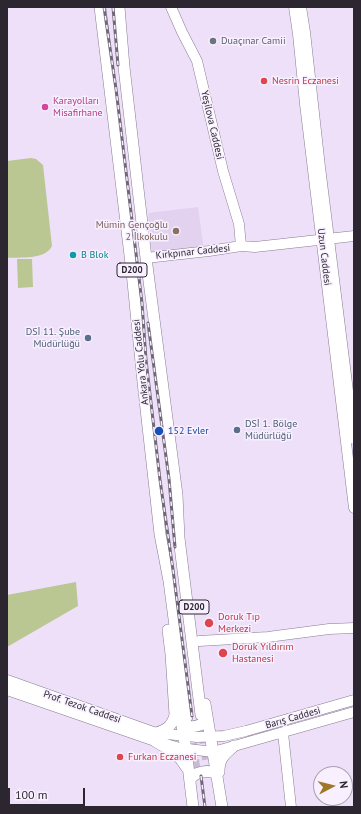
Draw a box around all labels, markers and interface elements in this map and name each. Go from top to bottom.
place label: Duaçınar Camii [221,35,286,47]
marker: Duaçınar Camii [208,36,218,46]
place label: Nesrin Eczanesi [272,75,339,87]
marker: Nesrin Eczanesi [259,76,269,86]
street label: Yeşilova Caddesi [198,89,226,161]
place label: Karayolları Misafirhane [53,95,103,118]
marker: Karayolları Misafirhane [40,102,50,112]
place label: Mümin Gençoğlu 2 İlkokulu [96,219,168,242]
marker: Mümin Gençoğlu 2 İlkokulu [171,226,181,236]
street label: Uzun Caddesi [315,228,333,286]
street label: Kırkpınar Caddesi [155,242,231,262]
place label: B Blok [81,249,108,261]
marker: B Blok [68,250,78,260]
road number: D200 [117,263,147,277]
street label: Ankara Yolu Caddesi [131,318,151,406]
place label: DSİ 11. Şube Müdürlüğü [26,326,80,350]
marker: DSİ 11. Şube Müdürlüğü [83,333,93,343]
place label: DSİ 1. Bölge Müdürlüğü [245,418,297,442]
marker: 152 Evler [153,425,165,437]
place label: 152 Evler [168,425,209,437]
marker: DSİ 1. Bölge Müdürlüğü [232,425,242,435]
road number: D200 [179,600,209,614]
place label: Doruk Tıp Merkezi [218,611,260,634]
marker: Doruk Tıp Merkezi [203,617,215,629]
place label: Doruk Yıldırım Hastanesi [232,641,294,664]
marker: Doruk Yıldırım Hastanesi [217,647,229,659]
street label: Prof. Tezok Caddesi [42,688,122,726]
street label: Barış Caddesi [264,704,322,732]
place label: Furkan Eczanesi [128,751,196,763]
marker: Furkan Eczanesi [115,752,125,762]
north arrow [313,766,353,806]
scale bar [10,780,87,806]
text: N [337,780,351,789]
text: 100 m [15,787,48,802]

